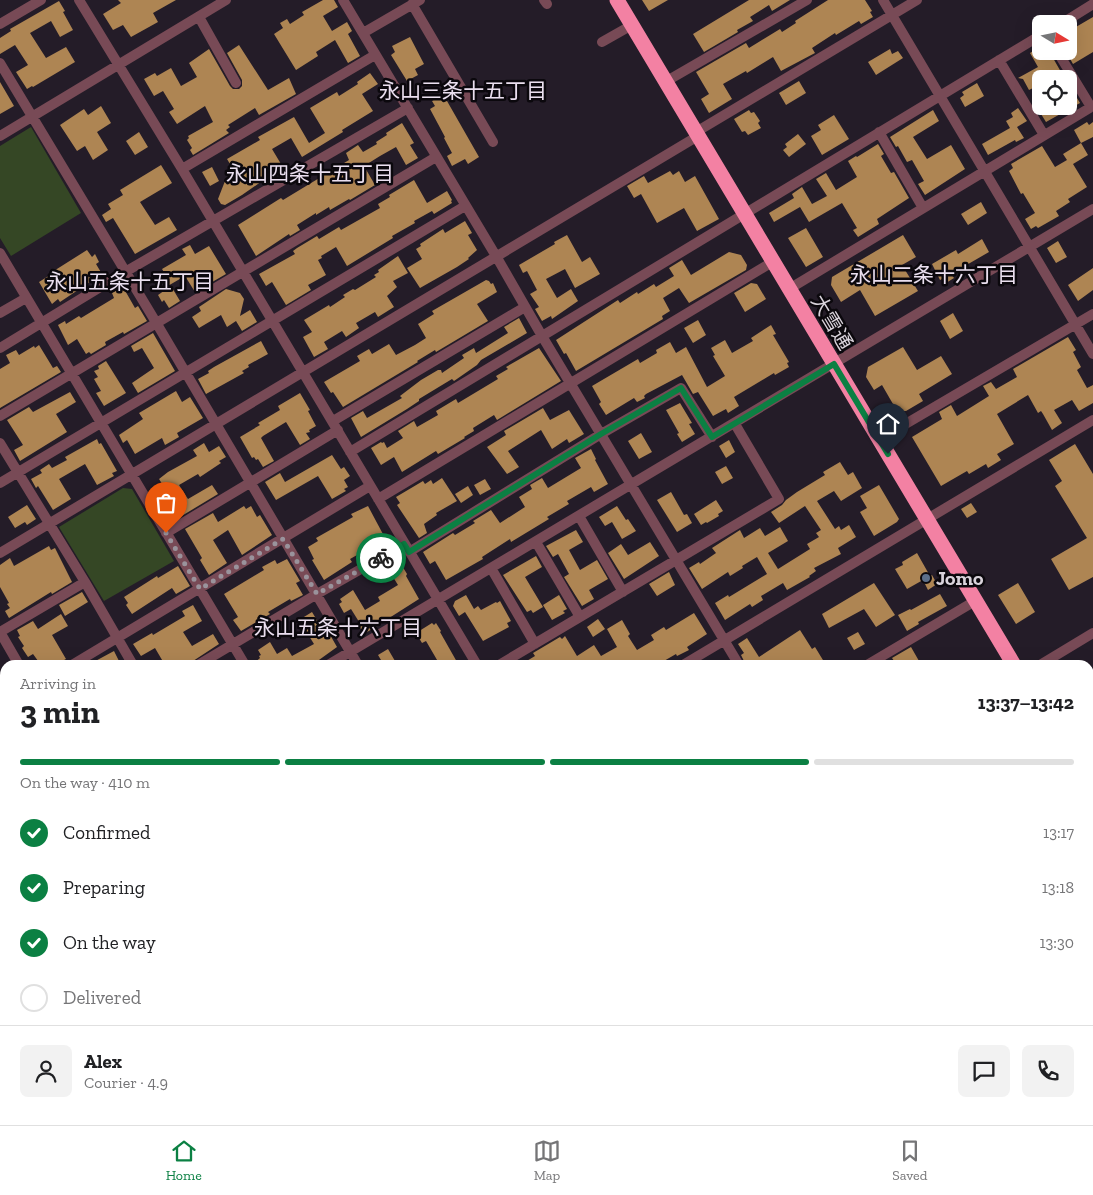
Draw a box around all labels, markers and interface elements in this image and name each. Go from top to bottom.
north arrow [1032,15,1078,60]
map controls [1032,15,1077,115]
button: locate [1032,70,1077,115]
district label: 永山三条十五丁目 [379,78,547,103]
district label: 永山四条十五丁目 [226,161,394,186]
district label: 永山二条十六丁目 [850,262,1018,287]
district label: 永山五条十五丁目 [46,269,214,294]
street label: 大雪通 [806,290,858,354]
pin [867,403,909,454]
icon: home [874,410,902,438]
pin [145,482,187,533]
icon: bag [152,489,180,517]
courier [356,533,406,583]
icon: bike [367,544,395,572]
place label: Jomo [936,566,984,590]
marker: Jomo [920,572,932,584]
district label: 永山五条十六丁目 [254,615,422,640]
text: Arriving in [20,674,96,693]
text: 13:37–13:42 [978,691,1074,714]
text: 3 min [20,693,100,731]
text: On the way · 410 m [20,773,150,792]
icon: check [20,819,48,847]
text: Confirmed [63,821,150,844]
text: 13:17 [1043,823,1074,842]
icon: check [20,874,48,902]
text: Preparing [63,876,145,899]
text: 13:18 [1042,878,1074,897]
icon: check [20,929,48,957]
text: On the way [63,931,156,954]
text: 13:30 [1039,933,1074,952]
text: Delivered [63,986,141,1009]
button: person [20,1045,72,1097]
button: chat [958,1045,1010,1097]
button: phone [1022,1045,1074,1097]
text: Alex [84,1050,122,1073]
text: Courier · 4.9 [84,1073,168,1092]
tab: Home [166,1137,202,1184]
tab: Map [533,1137,561,1184]
tab: Saved [892,1137,927,1184]

